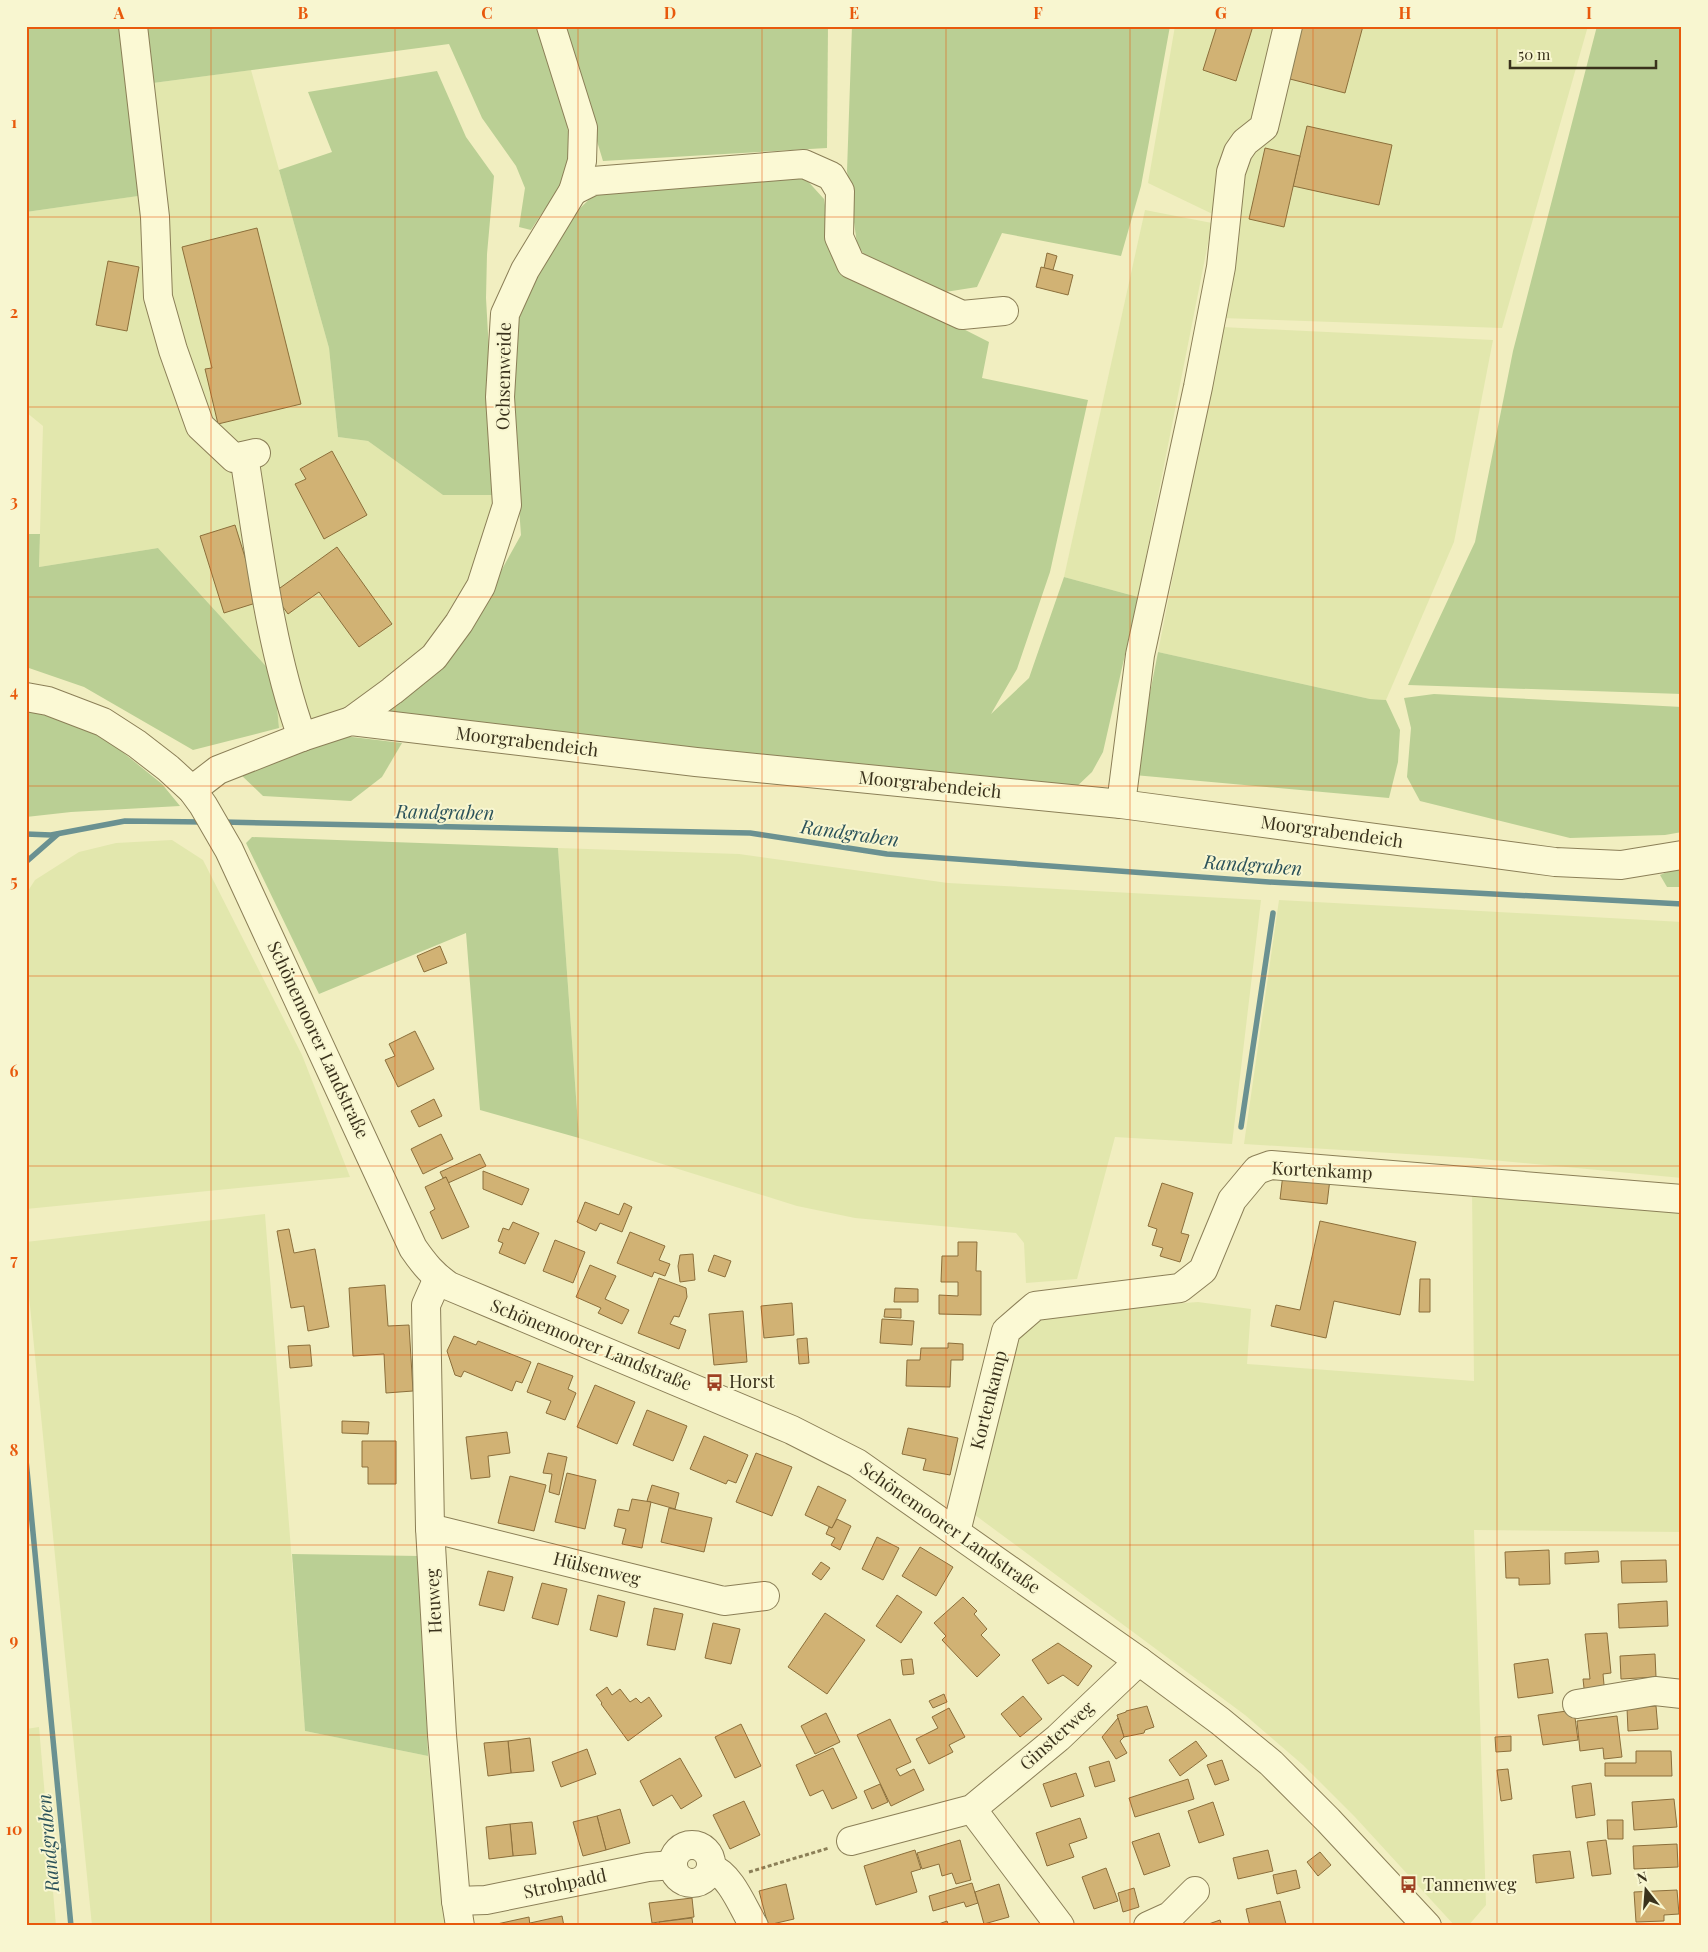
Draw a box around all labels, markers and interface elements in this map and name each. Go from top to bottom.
text: A [113,2,125,23]
text: B [298,2,309,23]
text: C [481,2,493,23]
text: D [664,2,676,23]
text: E [849,2,859,23]
text: F [1033,2,1043,23]
text: G [1215,2,1227,23]
text: H [1399,2,1412,23]
text: I [1586,2,1592,23]
scale bar [1510,38,1657,70]
text: 50 m [1518,44,1551,64]
text: 1 [11,111,17,132]
text: 2 [10,301,18,322]
street label: Ochsenweide [490,322,516,430]
text: 3 [10,490,18,511]
text: 4 [10,680,18,701]
street label: Moorgrabendeich [454,720,600,762]
street label: Moorgrabendeich [857,765,1003,803]
water label: Randgraben [394,797,495,825]
street label: Moorgrabendeich [1259,809,1405,853]
water label: Randgraben [798,812,901,852]
water label: Randgraben [1202,848,1303,880]
text: 5 [10,870,18,891]
street label: Schönemoorer Landstraße [263,937,375,1142]
text: 6 [10,1060,19,1081]
street label: Kortenkamp [1271,1155,1373,1185]
text: 7 [10,1249,18,1270]
street label: Schönemoorer Landstraße [487,1293,696,1395]
street label: Kortenkamp [964,1348,1012,1452]
place label: Horst [729,1369,775,1393]
bus stop icon: Horst [705,1372,725,1392]
text: 8 [10,1439,19,1460]
street label: Schönemoorer Landstraße [856,1456,1046,1599]
street label: Hülsenweg [551,1546,644,1591]
street label: Heuweg [419,1567,447,1634]
text: 9 [10,1629,19,1650]
street label: Ginsterweg [1014,1695,1099,1775]
water label: Randgraben [30,1793,64,1894]
text: 10 [6,1818,22,1839]
street label: Strohpadd [521,1862,609,1904]
north arrow [1620,1864,1670,1914]
text: N [1634,1867,1650,1888]
place label: Tannenweg [1423,1872,1517,1896]
bus stop icon: Tannenweg [1399,1875,1419,1895]

